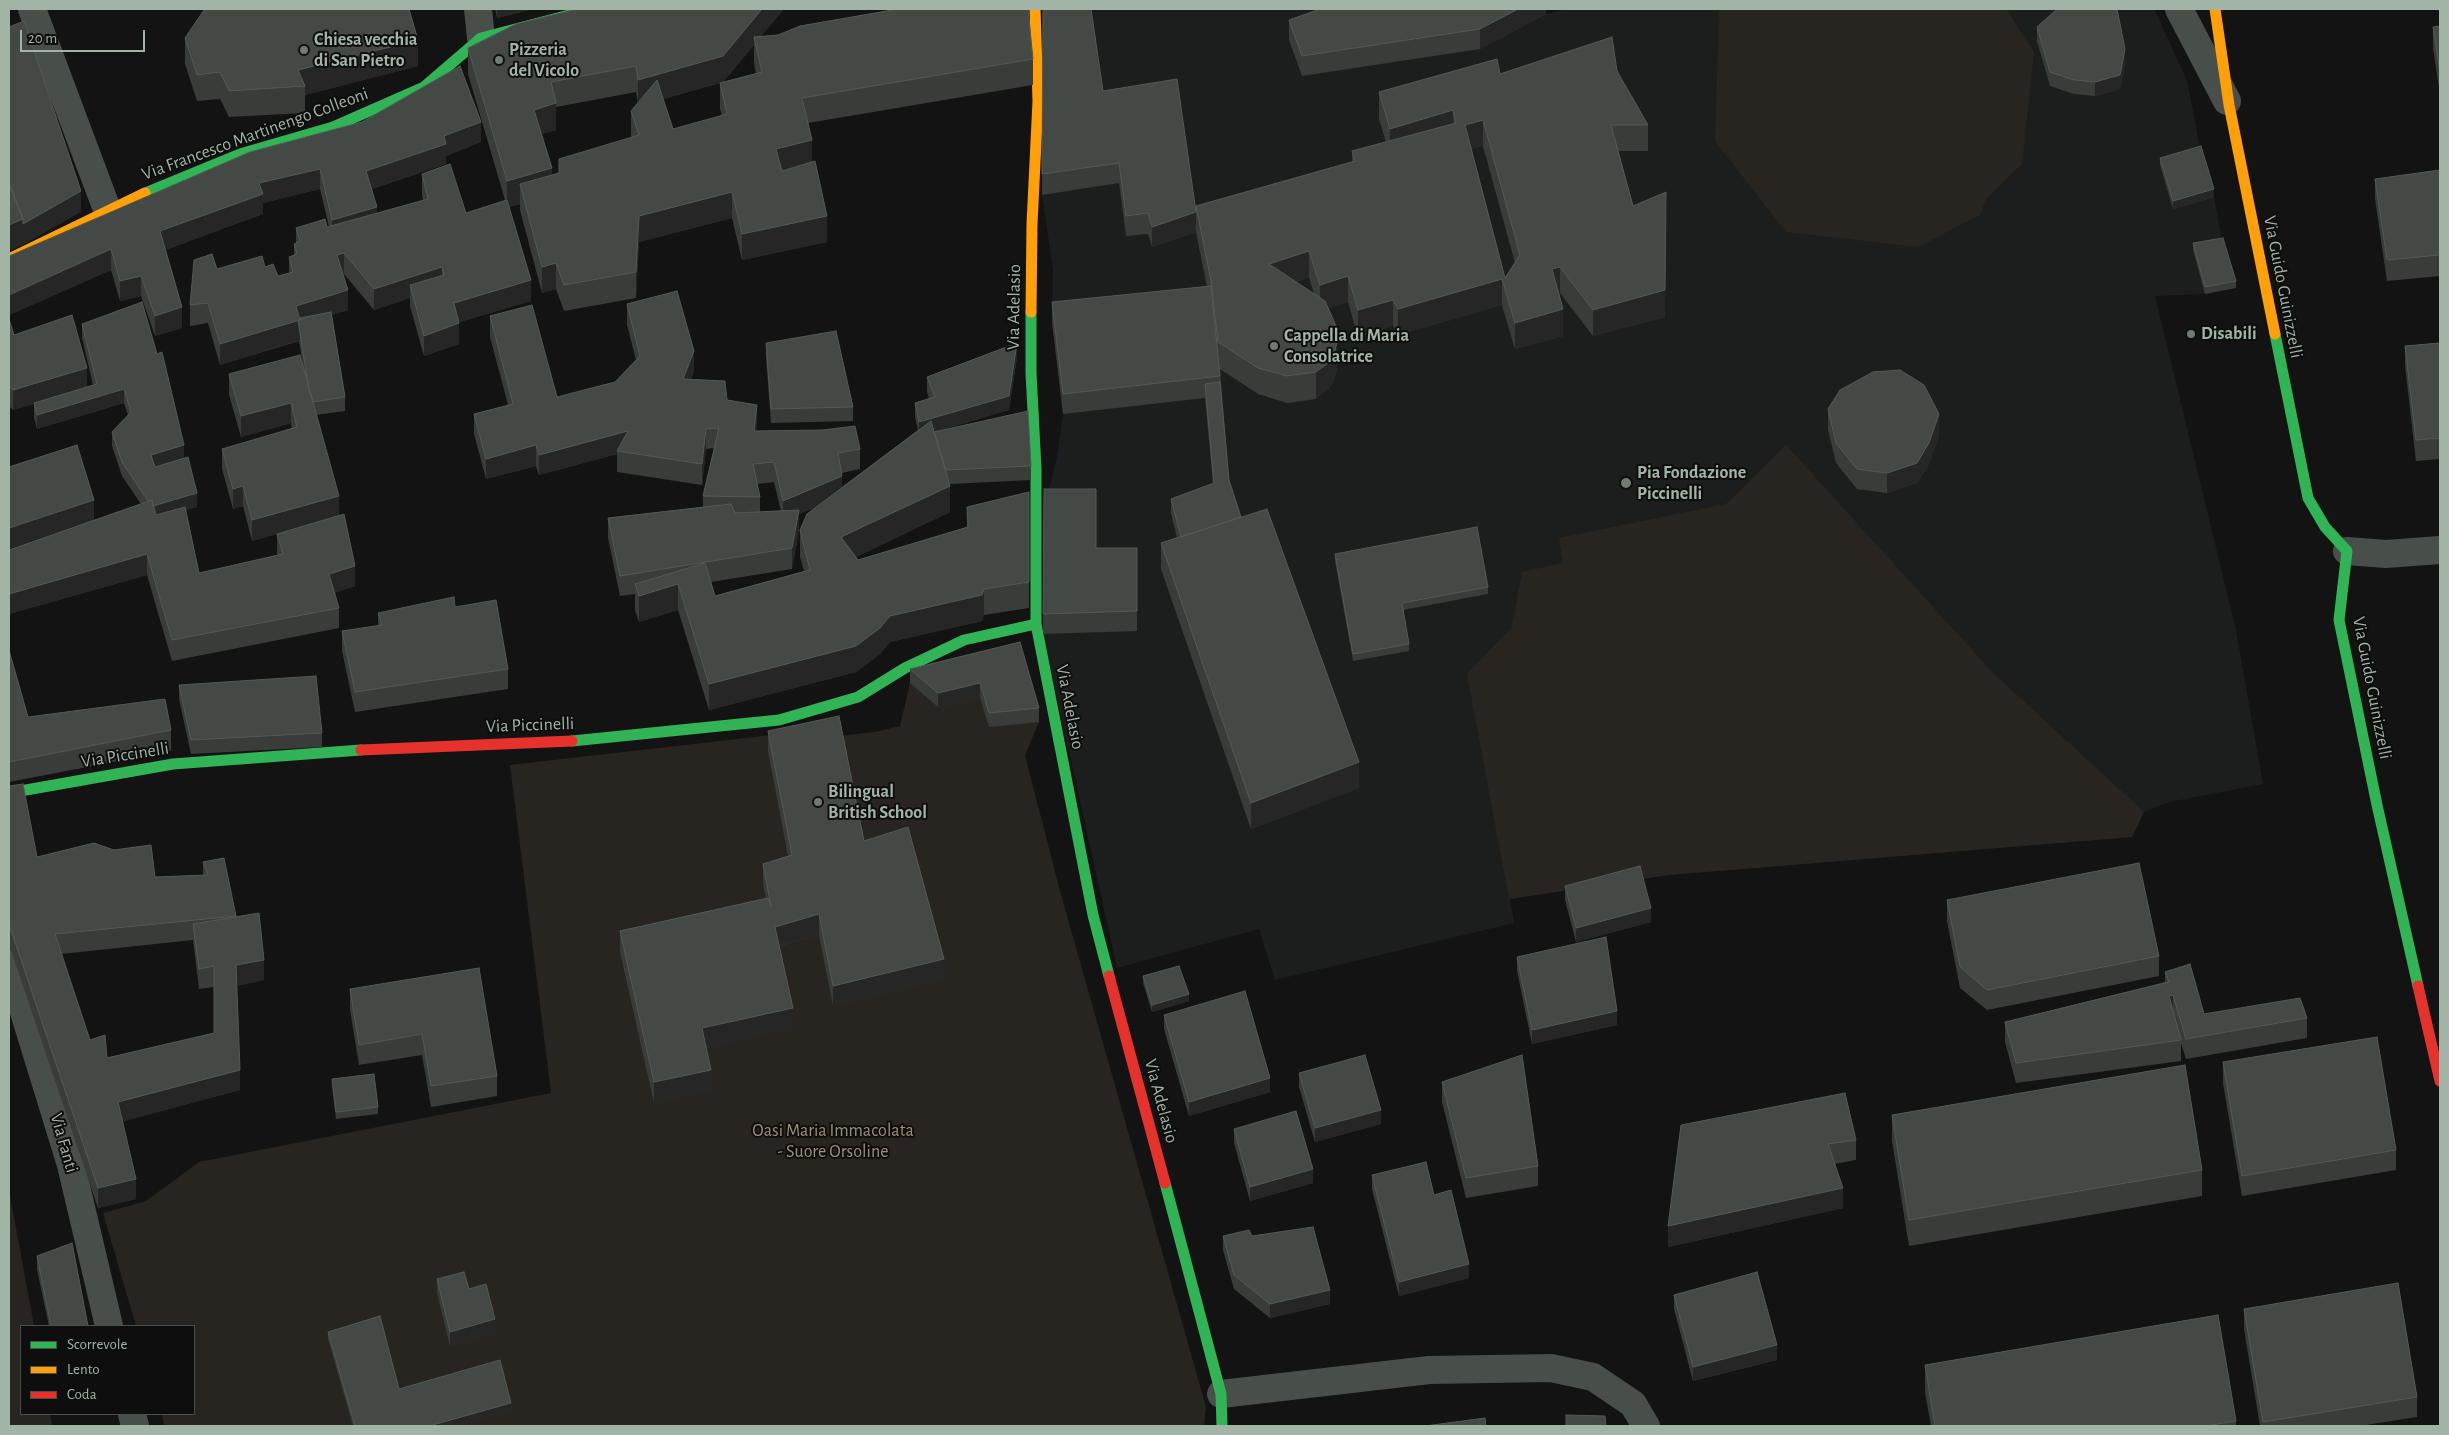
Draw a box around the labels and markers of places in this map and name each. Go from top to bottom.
place label: Chiesa vecchia di San Pietro [314,29,417,72]
place label: Pizzeria del Vicolo [509,39,579,82]
marker: Chiesa vecchia di San Pietro [298,44,310,56]
marker: Pizzeria del Vicolo [493,54,505,66]
place label: Disabili [2201,323,2257,345]
place label: Cappella di Maria Consolatrice [1284,325,1409,368]
marker: Disabili [2185,328,2197,340]
marker: Cappella di Maria Consolatrice [1268,340,1280,352]
place label: Pia Fondazione Piccinelli [1637,462,1746,504]
marker: Pia Fondazione Piccinelli [1619,476,1633,490]
place label: Bilingual British School [828,781,927,824]
marker: Bilingual British School [812,796,824,808]

